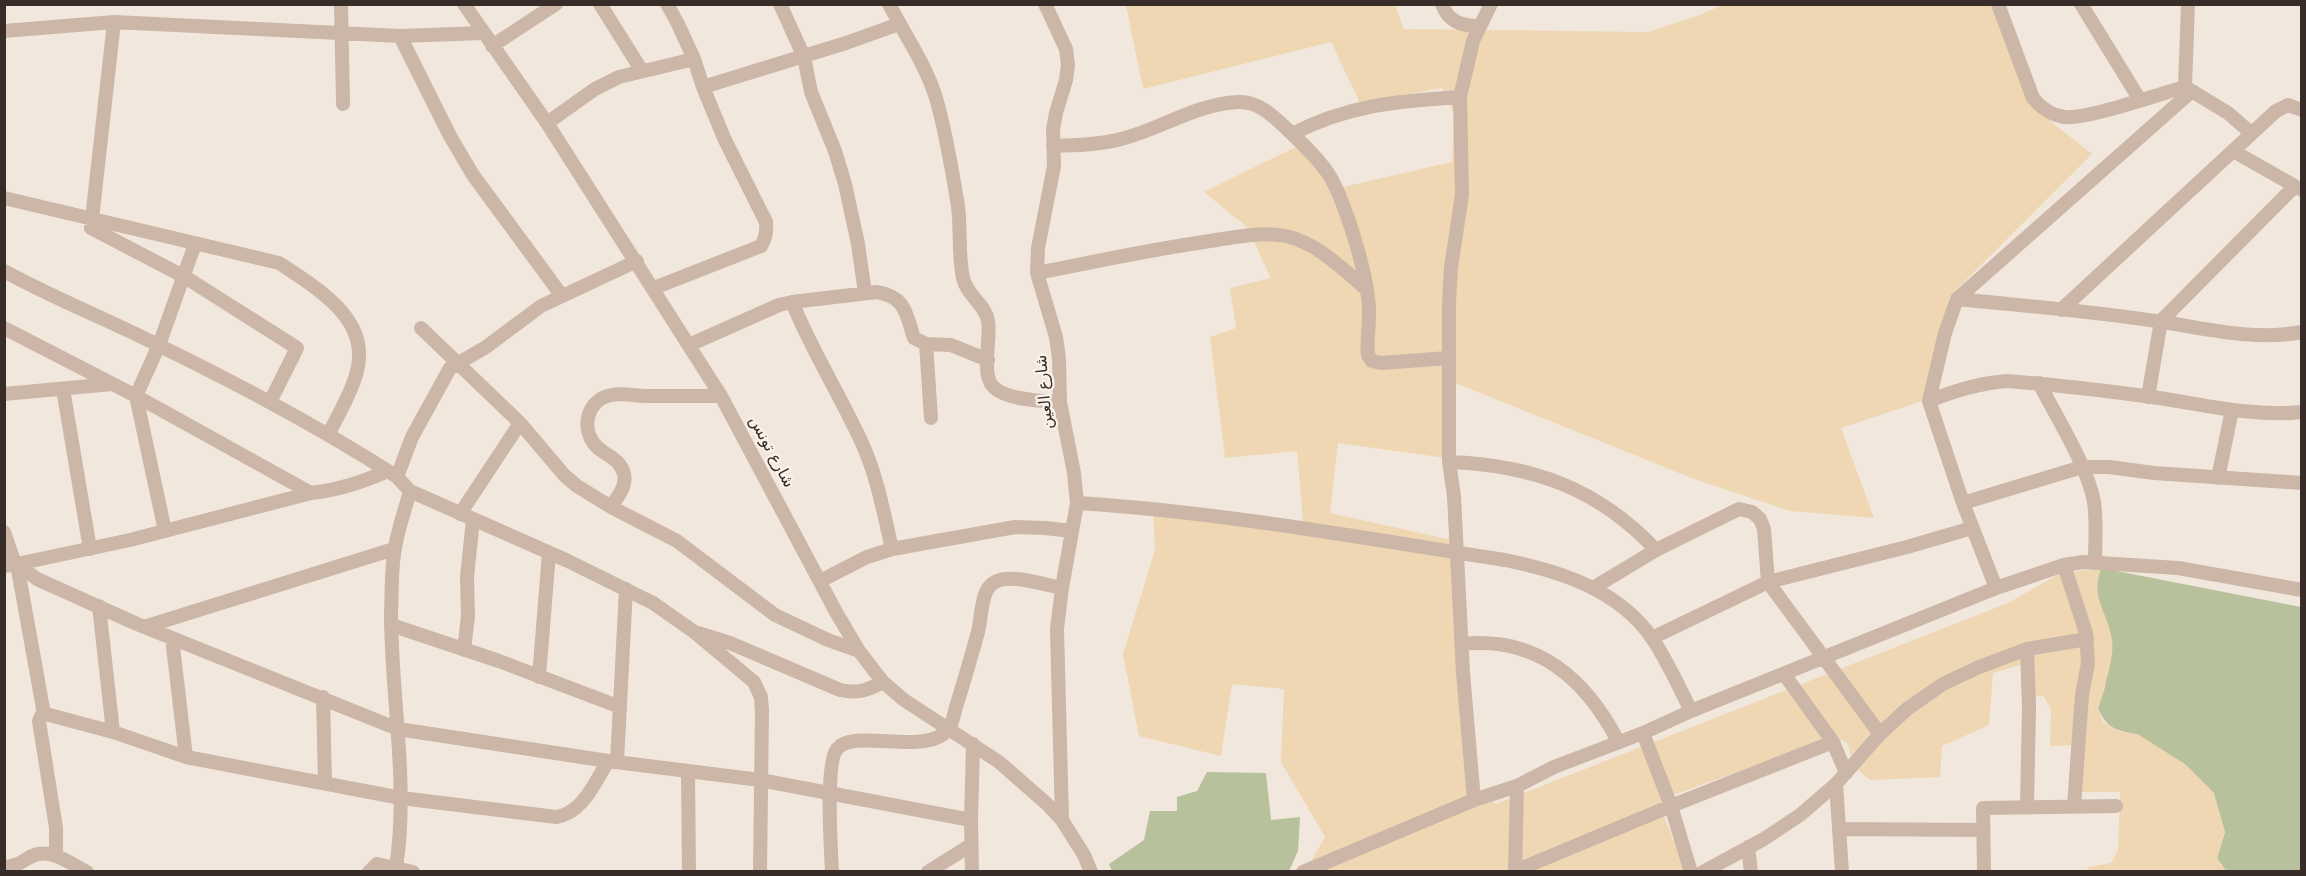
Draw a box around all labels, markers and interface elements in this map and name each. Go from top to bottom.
street label: شارع العين [1032,354,1058,430]
street label: شارع تونس [744,413,798,491]

